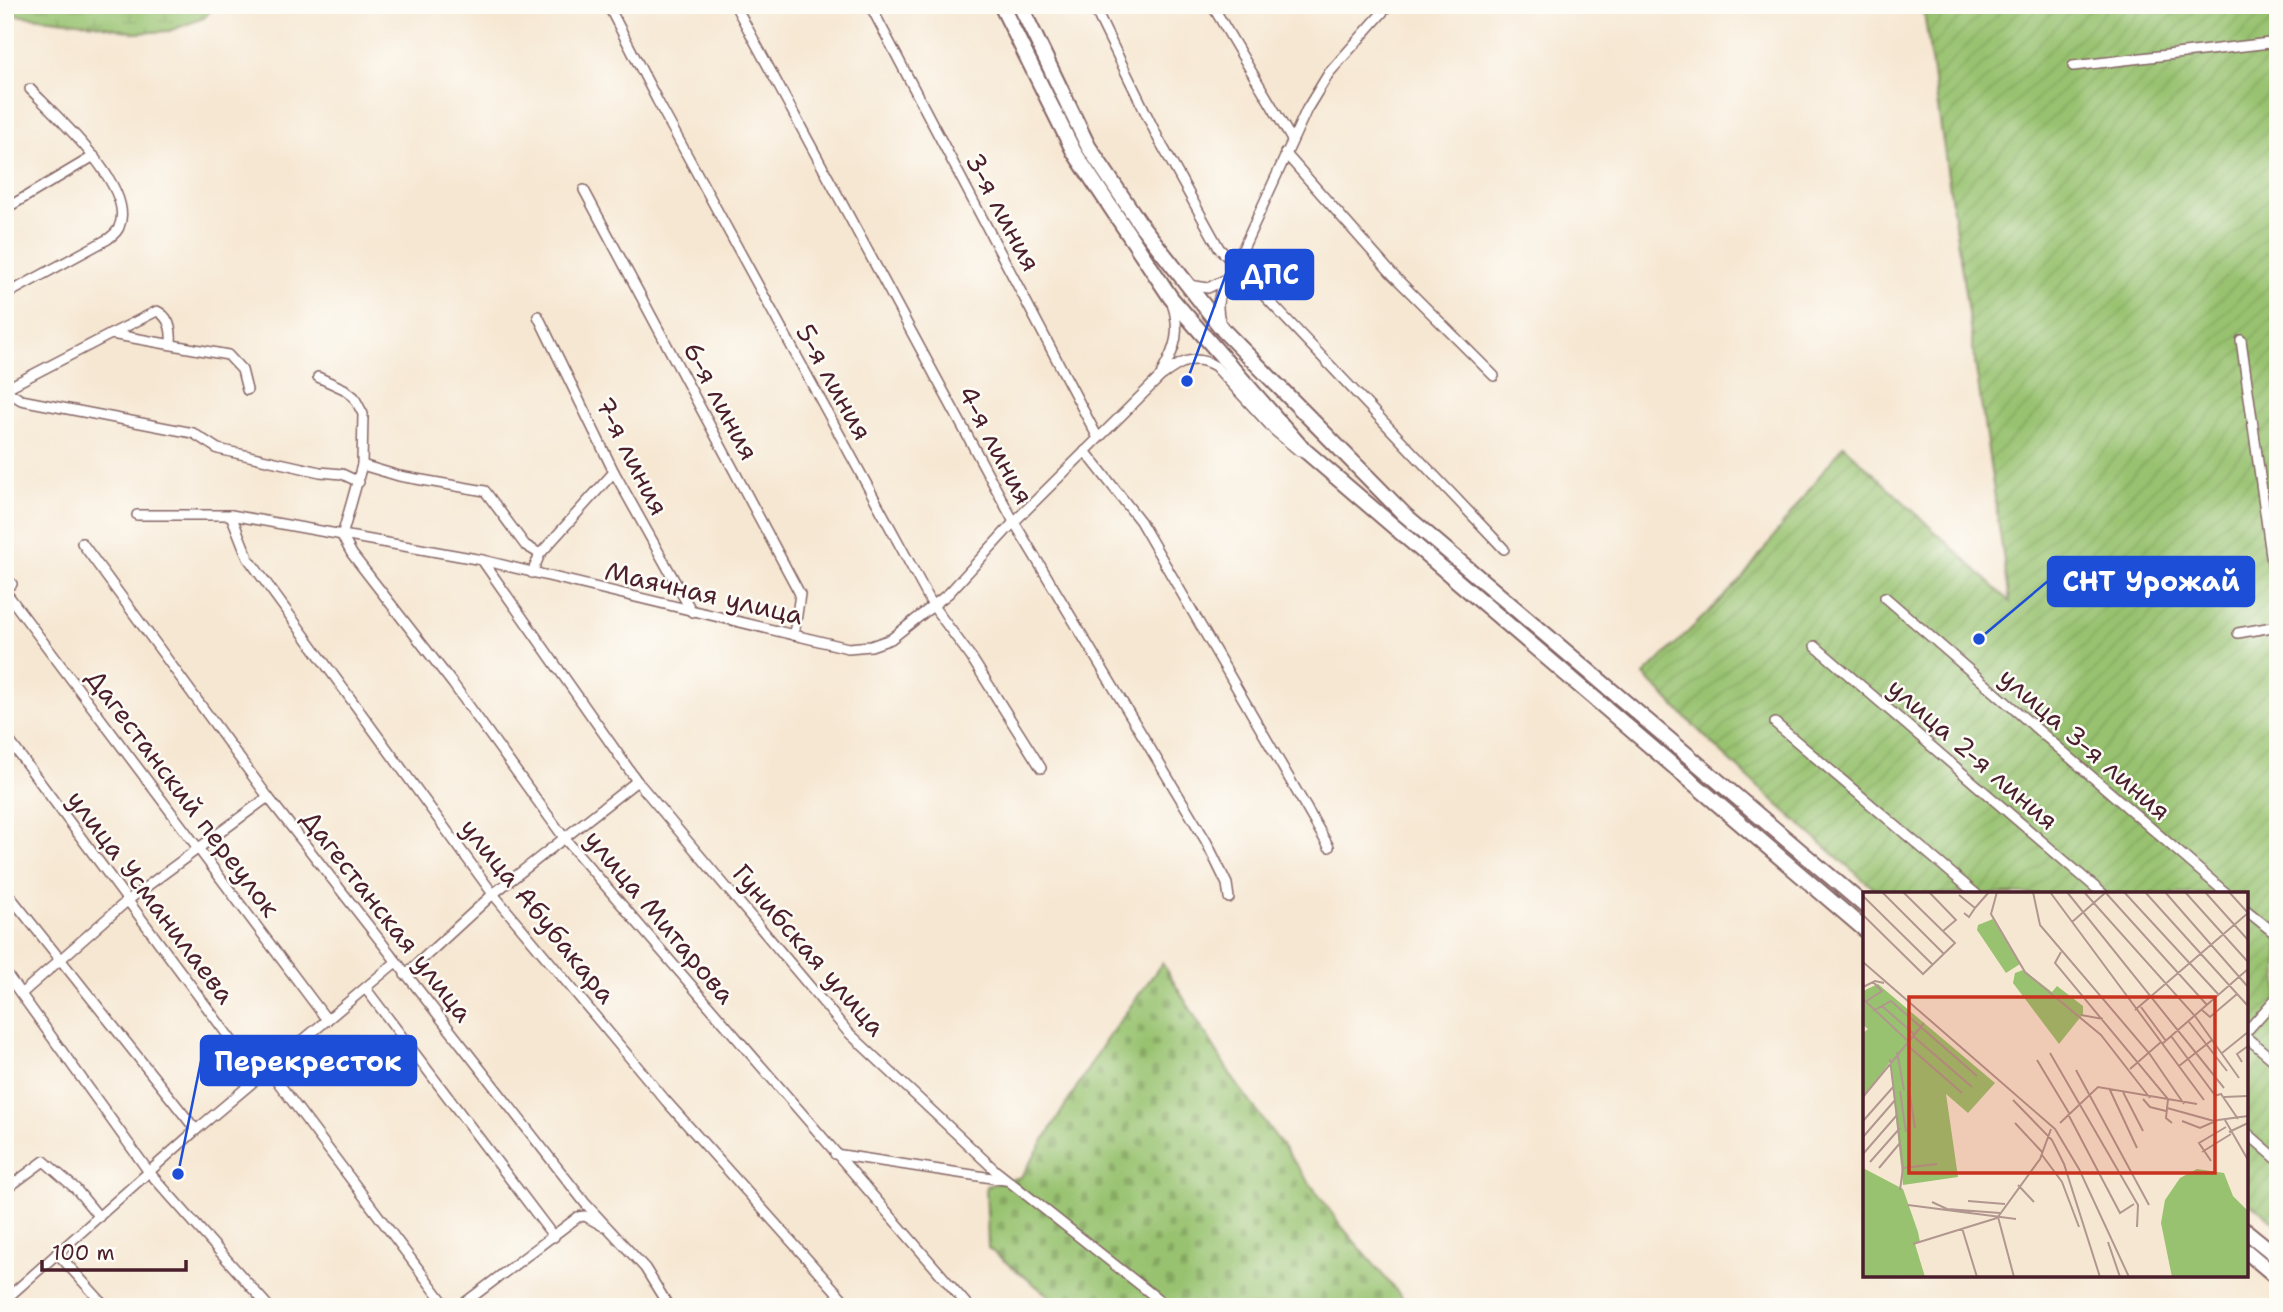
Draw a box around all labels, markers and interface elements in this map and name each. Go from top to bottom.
street label: 3-я линия [958,146,1049,277]
callout: ДПС [1226,250,1313,299]
text: ДПС [1241,255,1299,293]
street label: 5-я линия [788,317,881,446]
street label: 6-я линия [676,335,767,466]
street label: 4-я линия [950,379,1042,510]
street label: 7-я линия [588,390,677,521]
street label: Маячная улица [602,553,807,632]
callout: СНТ Урожай [2048,557,2254,606]
text: СНТ Урожай [2062,562,2240,600]
street label: улица 3-я линия [1992,659,2179,828]
street label: Дагестанский переулок [78,661,288,924]
street label: улица 2-я линия [1881,670,2066,837]
street label: улица Усманилаева [59,783,243,1011]
street label: Дагестанская улица [294,802,481,1029]
street label: улица Абубакара [453,811,624,1011]
street label: улица Митарова [577,822,744,1011]
street label: Гунибская улица [725,856,894,1043]
inset map [1863,892,2248,1277]
callout: Перекресток [201,1036,416,1085]
text: Перекресток [214,1042,402,1080]
scale bar [42,1228,186,1272]
text: 100 m [52,1239,115,1267]

